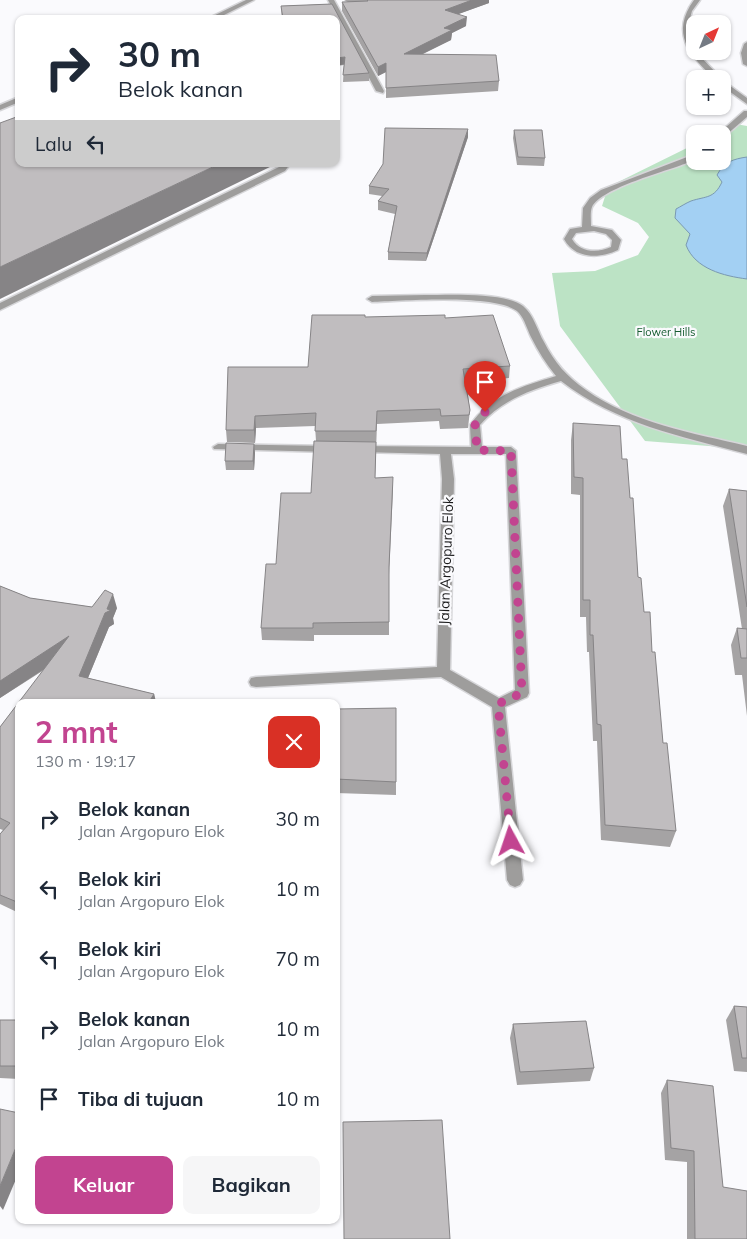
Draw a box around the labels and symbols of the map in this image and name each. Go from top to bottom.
north arrow [686,15,731,60]
park label: Flower Hills [636,325,696,339]
pin [464,361,506,412]
street label: Jalan Argopuro Elok [435,496,457,625]
position arrow [484,814,536,866]

